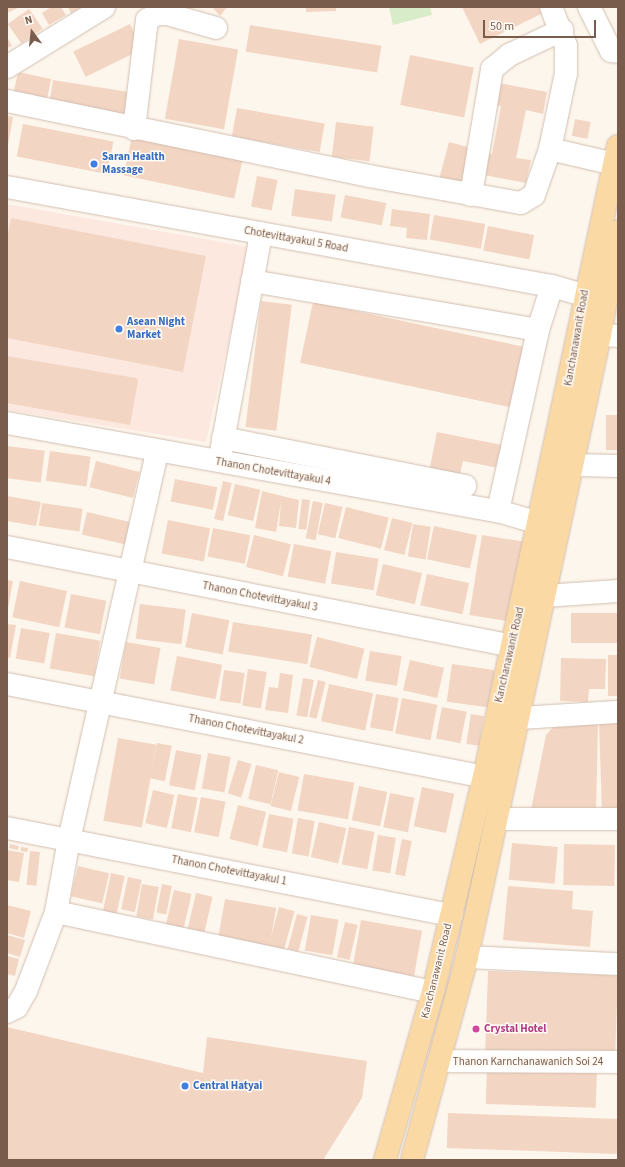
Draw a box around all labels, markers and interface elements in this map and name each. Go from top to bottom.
north arrow [12,12,52,52]
text: N [23,12,34,28]
scale bar [485,12,598,38]
text: 50 m [490,18,514,35]
place label: Saran Health Massage [102,151,165,177]
marker: Saran Health Massage [89,159,99,169]
street label: Chotevittayakul 5 Road [243,224,349,256]
street label: Kanchanawanit Road [562,289,592,387]
place label: Asean Night Market [127,316,185,342]
marker: Asean Night Market [114,324,124,334]
street label: Thanon Chotevittayakul 4 [214,455,332,489]
street label: Thanon Chotevittayakul 3 [201,579,319,615]
street label: Kanchanawanit Road [493,606,527,704]
street label: Thanon Chotevittayakul 2 [187,712,305,748]
street label: Thanon Chotevittayakul 1 [170,853,288,889]
street label: Kanchanawanit Road [419,922,455,1020]
place label: Crystal Hotel [484,1022,546,1036]
marker: Crystal Hotel [471,1024,481,1034]
street label: Thanon Karnchanawanich Soi 24 [453,1055,603,1069]
place label: Central Hatyai [193,1079,262,1093]
marker: Central Hatyai [180,1081,190,1091]

